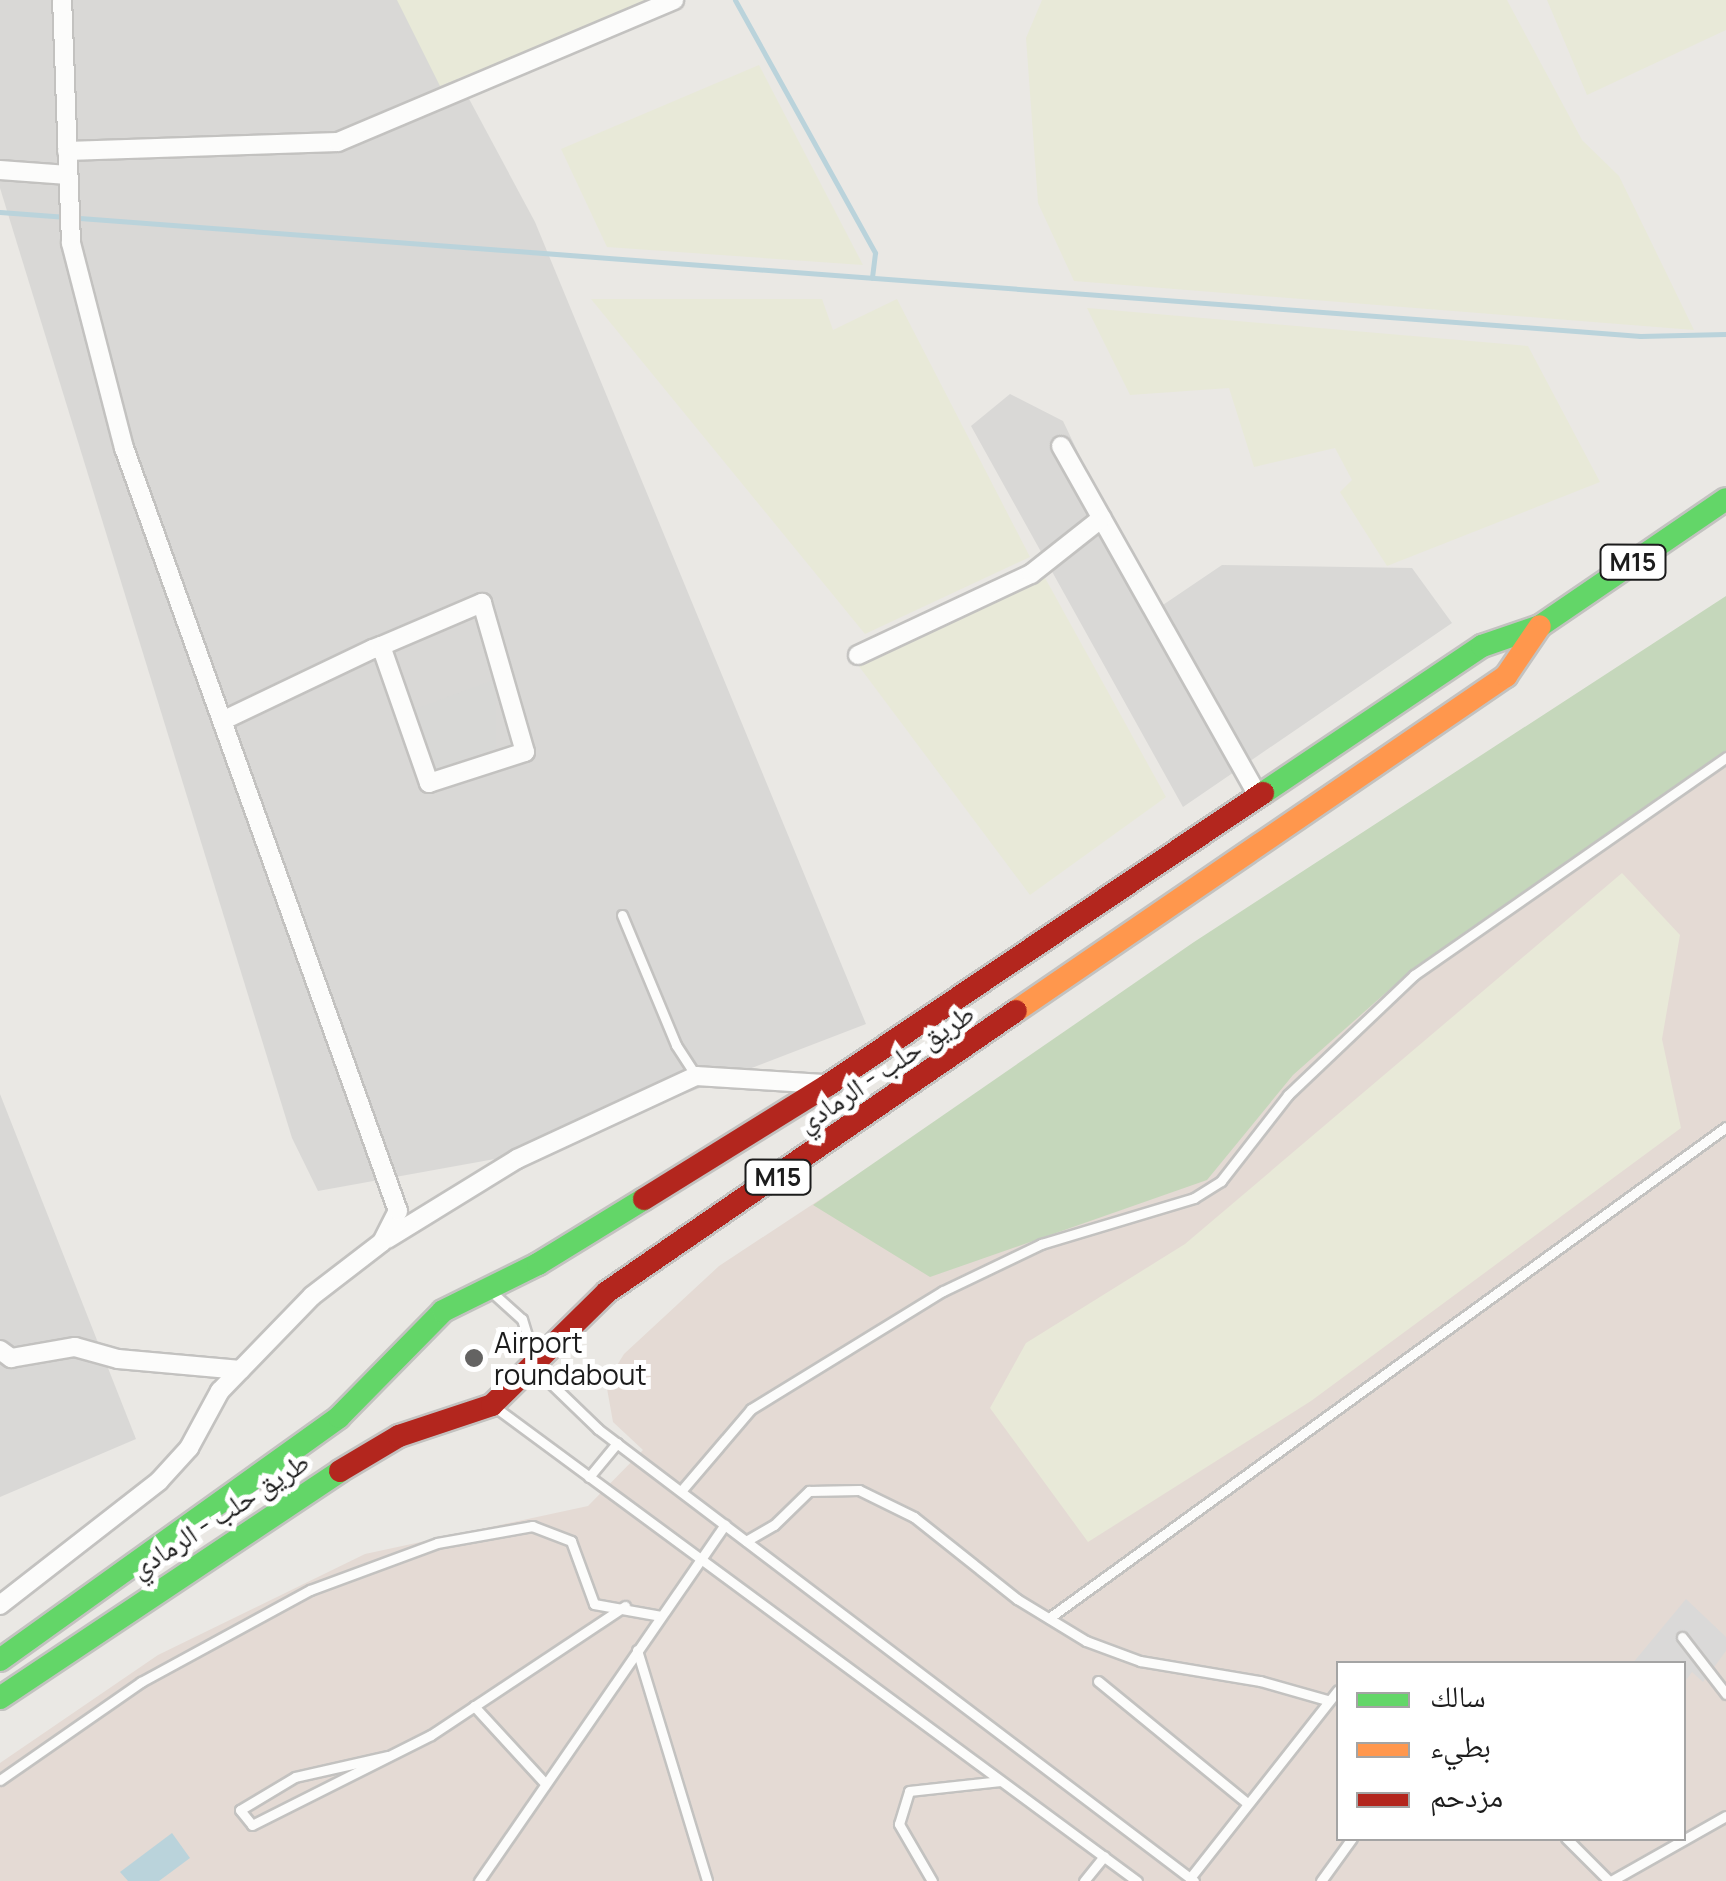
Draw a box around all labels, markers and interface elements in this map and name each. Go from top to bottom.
road number: M15 [1598,542,1668,582]
street label: طريق حلب - الرمادي [790,995,980,1139]
road number: M15 [743,1157,813,1197]
place label: Airport roundabout [494,1325,647,1391]
marker: Airport roundabout [463,1347,485,1369]
street label: طريق حلب - الرمادي [123,1444,315,1584]
legend [1336,1661,1686,1841]
text: سالك [1430,1675,1486,1716]
text: بطيء [1430,1725,1491,1766]
text: مزدحم [1430,1775,1503,1816]

